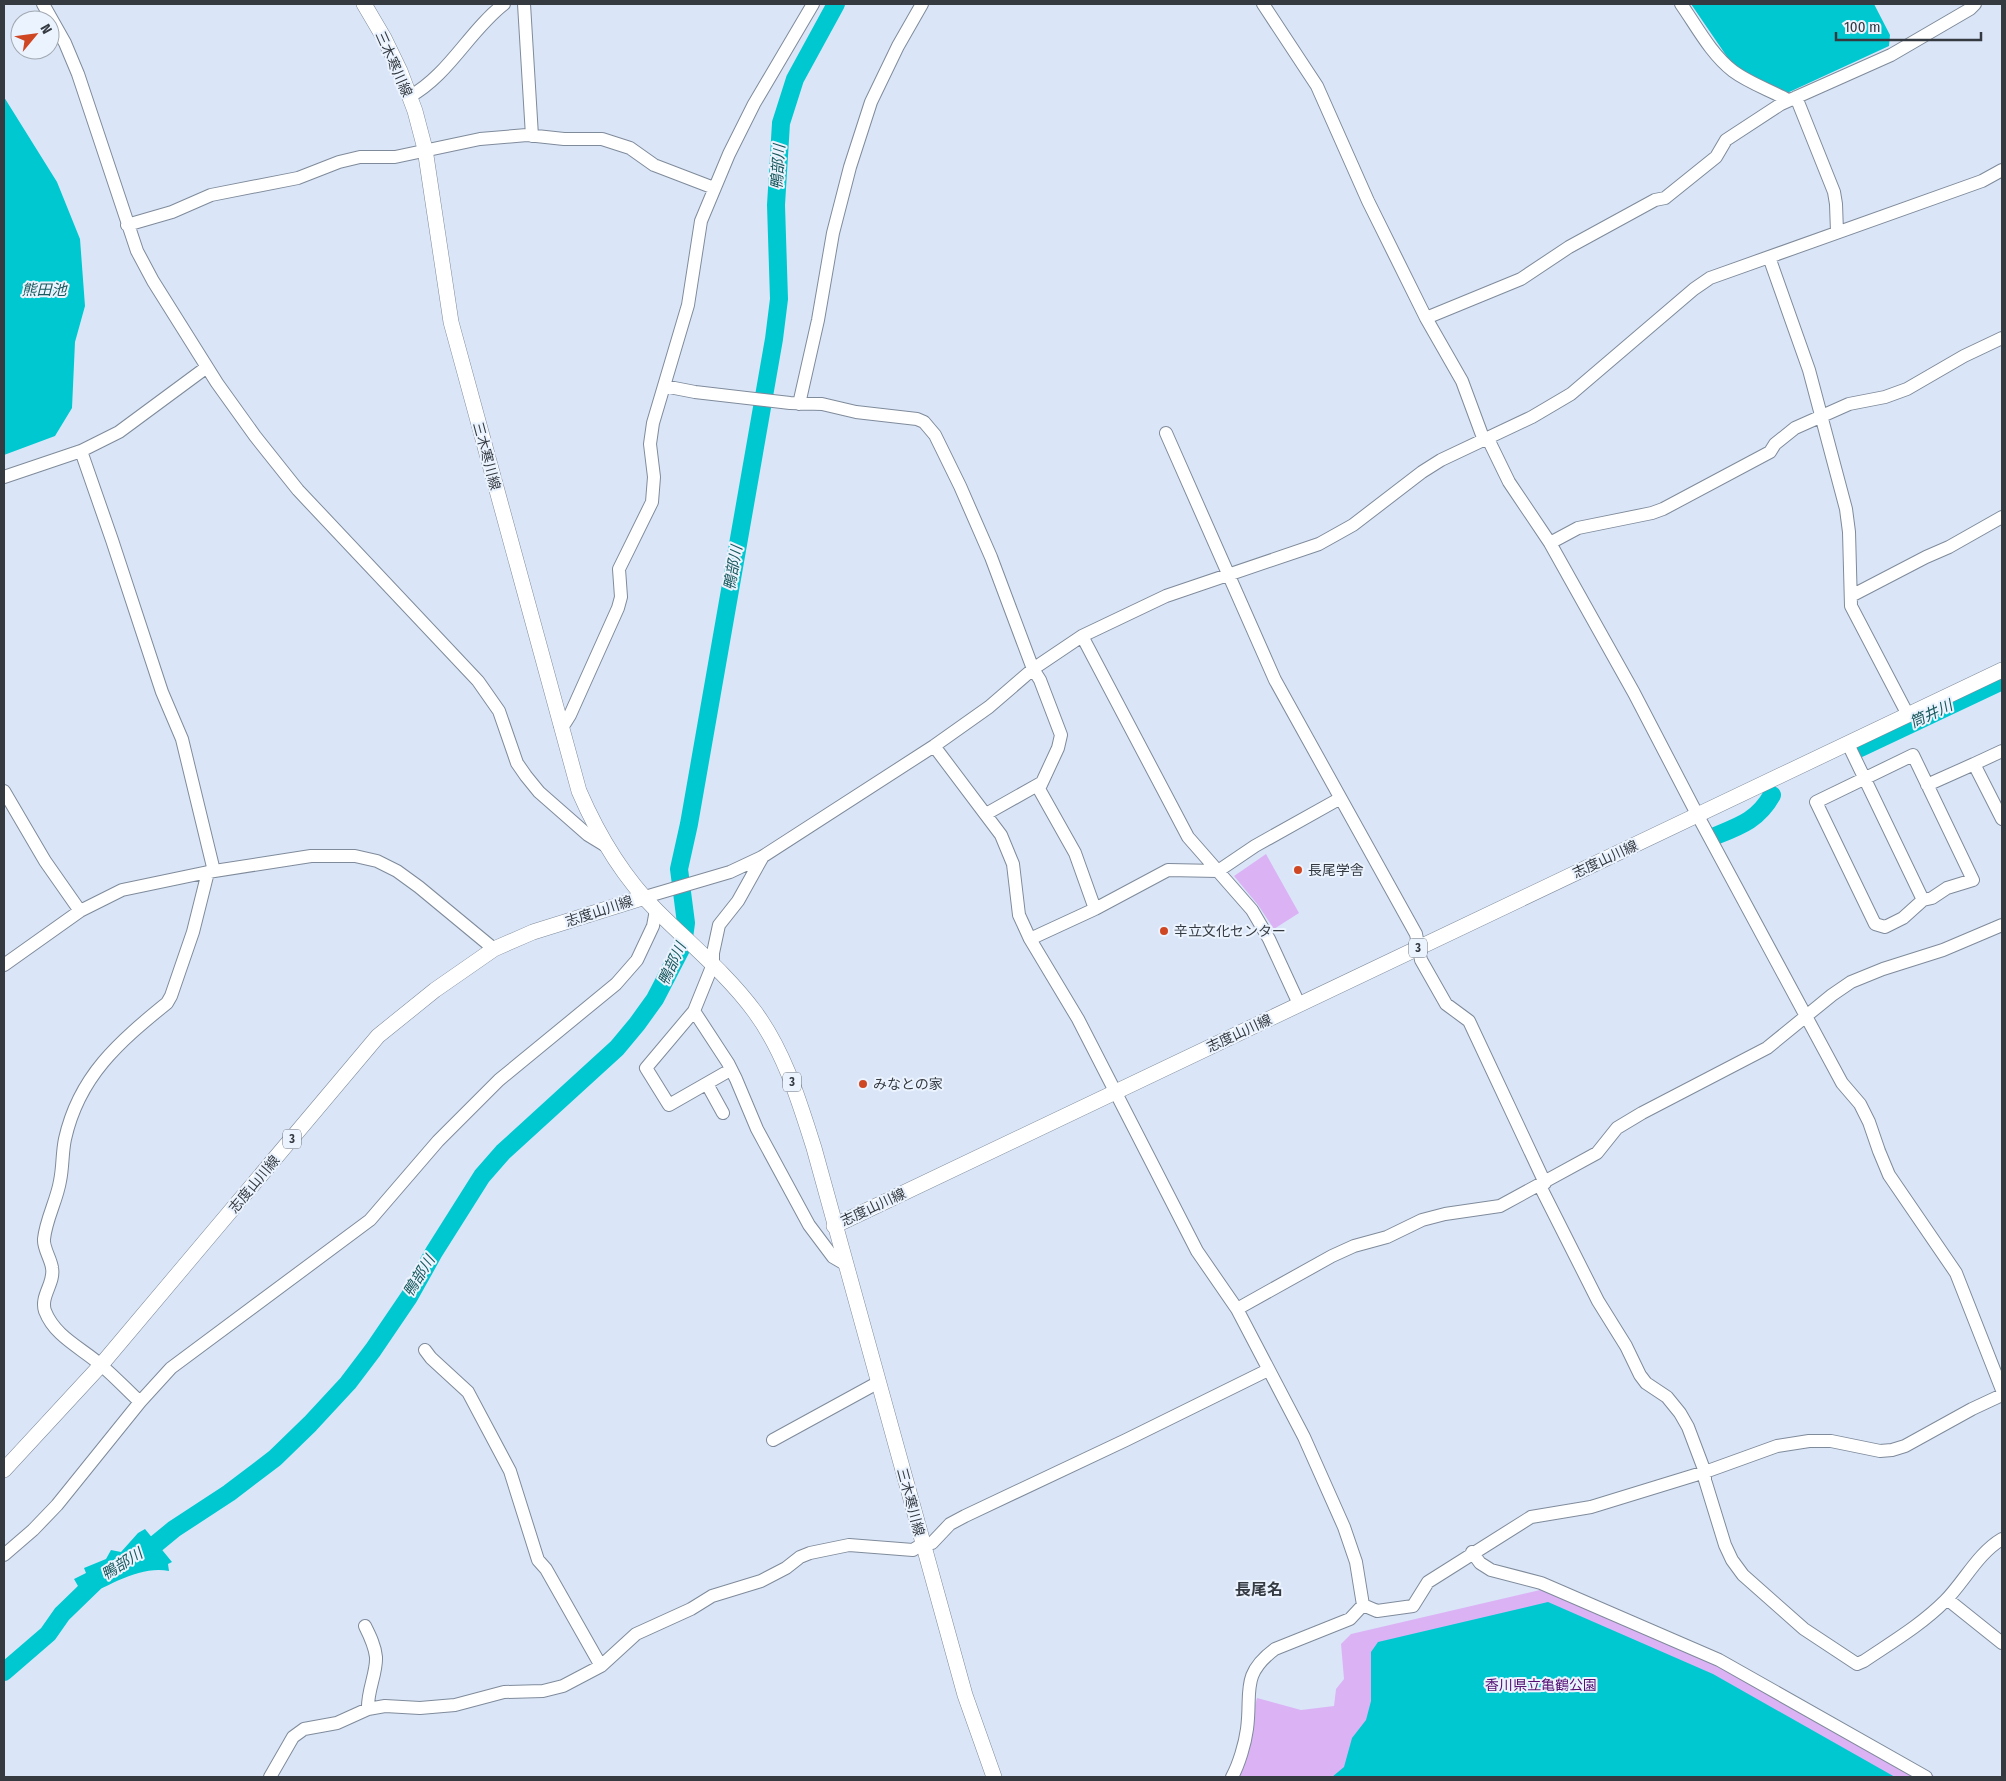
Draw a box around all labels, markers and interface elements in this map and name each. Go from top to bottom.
north arrow [10,10,60,60]
scale bar [1836,10,1981,42]
text: 100 m [1844,18,1881,36]
text: N [36,21,55,37]
street label: 三木寒川線 [372,29,416,100]
water label: 鴨部川 [767,142,789,190]
water label: 熊田池 [21,281,68,299]
street label: 三木寒川線 [469,420,504,492]
water label: 鴨部川 [720,542,746,592]
water label: 筒井川 [1907,695,1957,732]
street label: 志度山川線 [1570,837,1641,882]
place label: 長尾学舎 [1308,862,1364,879]
marker: 長尾学舎 [1292,864,1304,876]
street label: 志度山川線 [563,893,635,930]
place label: 辛立文化センター [1174,923,1286,940]
marker: 辛立文化センター [1158,925,1170,937]
water label: 鴨部川 [654,938,691,988]
road number: 3 [1409,938,1427,958]
street label: 志度山川線 [1204,1011,1275,1056]
road number: 3 [783,1072,801,1092]
place label: みなとの家 [873,1076,943,1093]
marker: みなとの家 [857,1078,869,1090]
road number: 3 [283,1130,301,1148]
street label: 志度山川線 [225,1152,283,1217]
street label: 志度山川線 [838,1185,909,1230]
water label: 鴨部川 [399,1250,440,1300]
street label: 三木寒川線 [893,1466,928,1538]
water label: 鴨部川 [98,1543,148,1584]
district label: 長尾名 [1235,1580,1283,1599]
park label: 香川県立亀鶴公園 [1485,1677,1597,1694]

